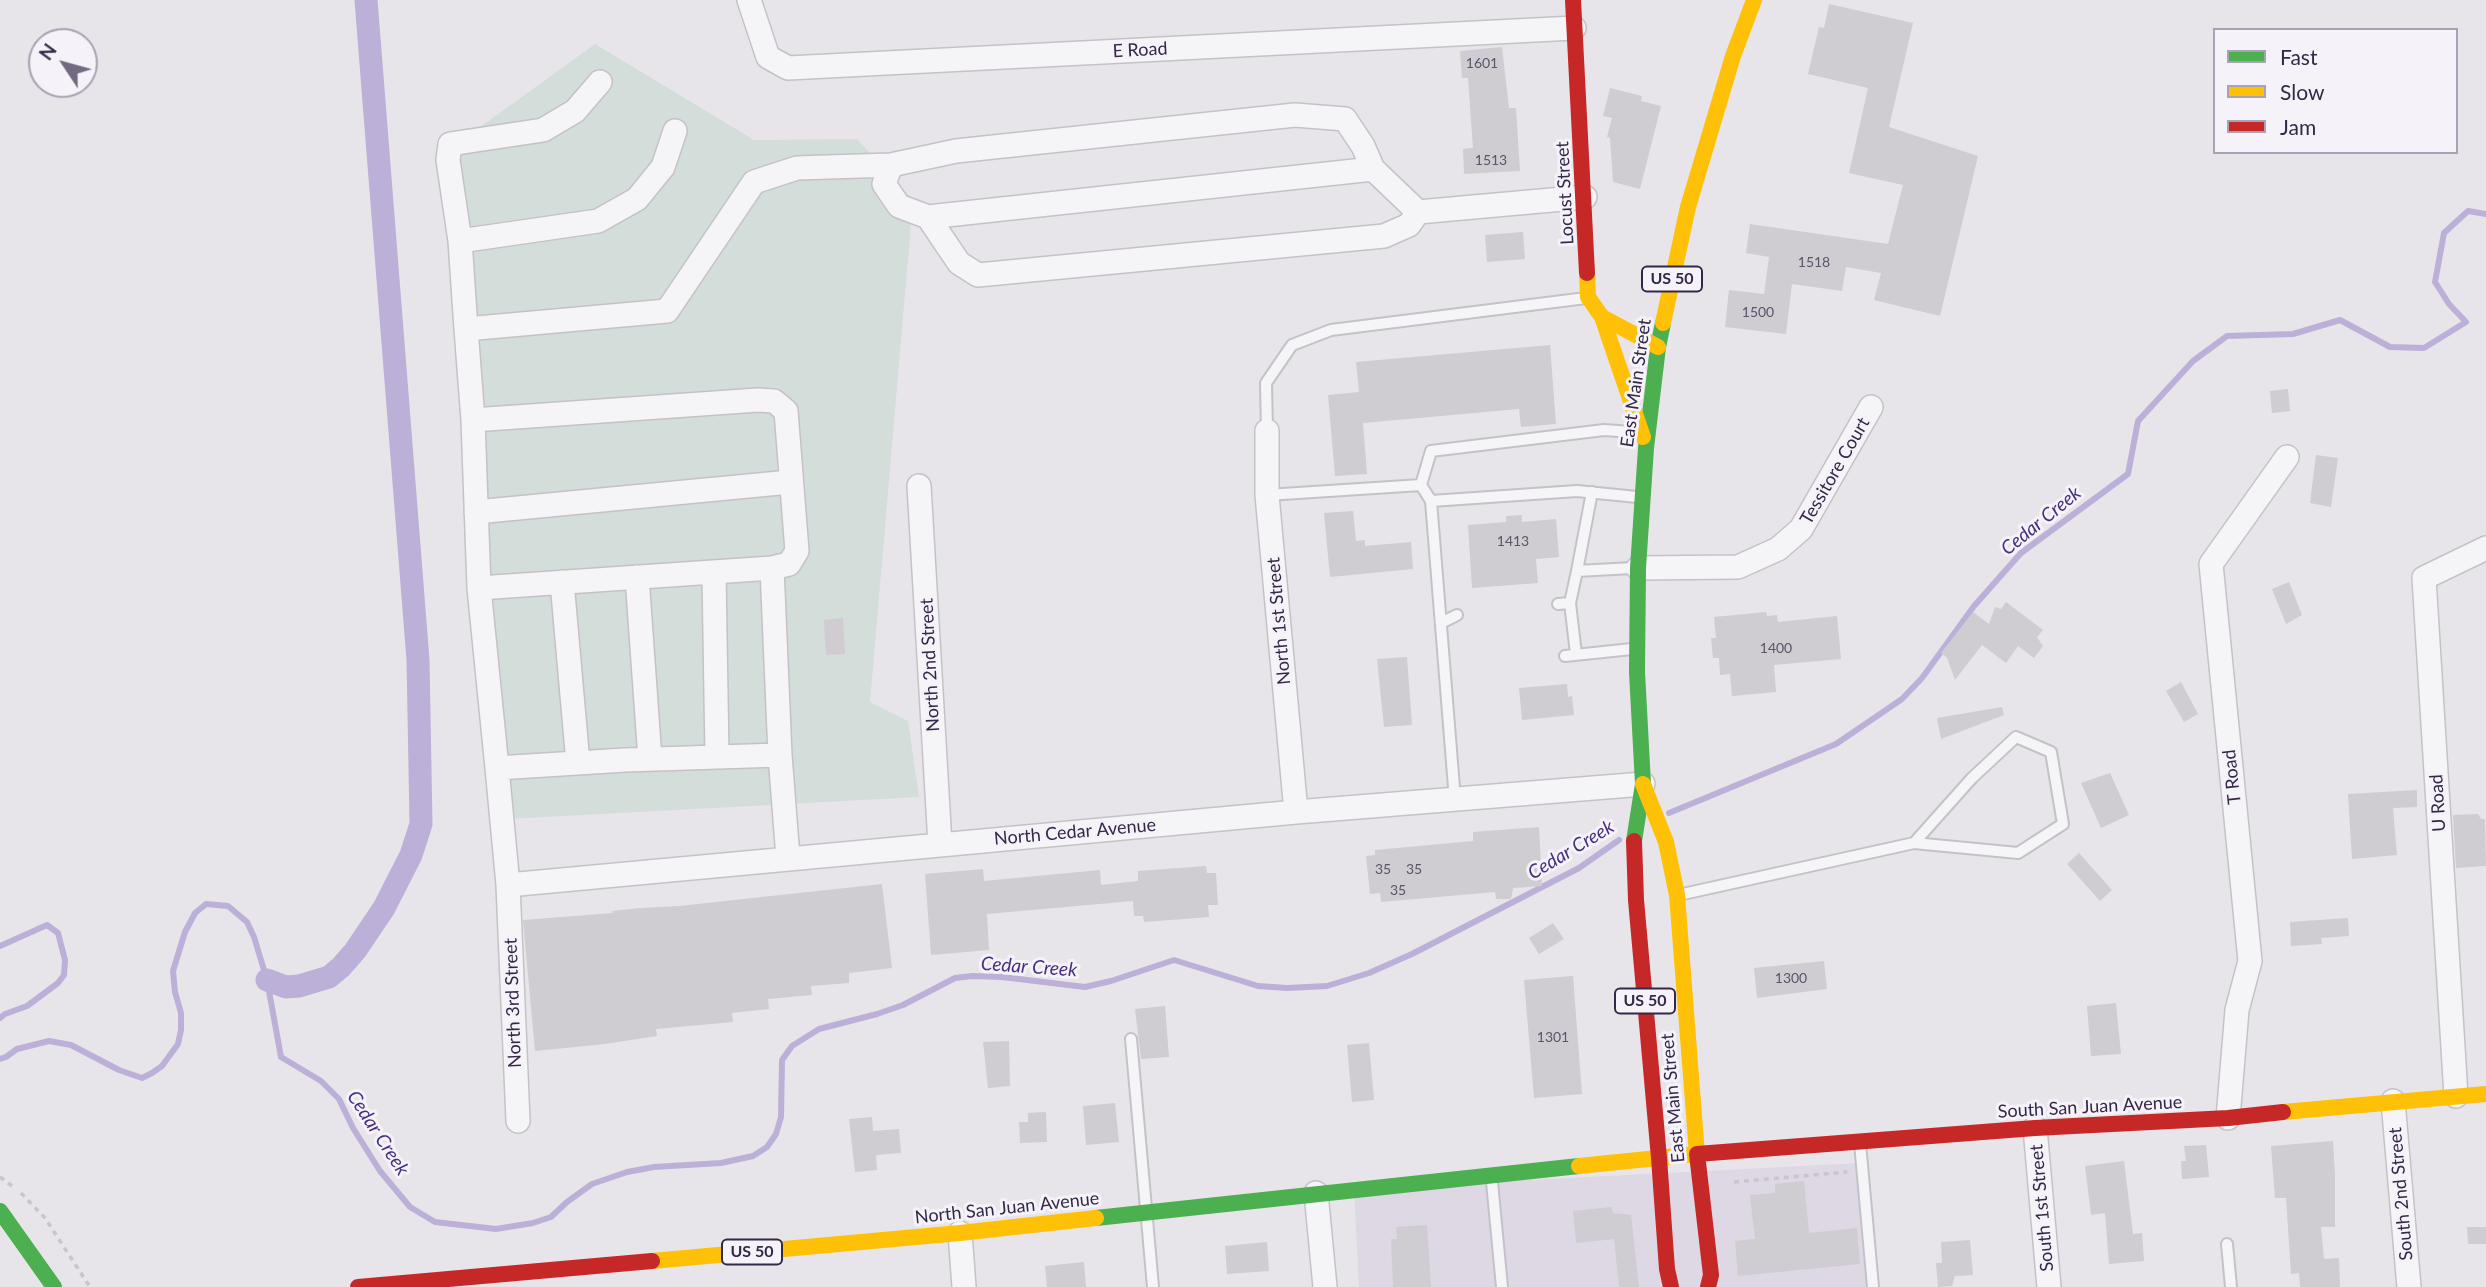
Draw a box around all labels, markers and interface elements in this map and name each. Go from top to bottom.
north arrow [28,28,98,98]
legend [2213,28,2458,154]
street label: E Road [1112,38,1168,62]
text: N [34,39,61,64]
text: Fast [2280,44,2317,69]
house number: 1601 [1466,55,1498,71]
text: Slow [2280,79,2324,104]
text: Jam [2280,114,2316,139]
street label: Locust Street [1552,141,1578,245]
house number: 1513 [1475,152,1507,168]
house number: 1518 [1798,254,1830,270]
road number: US 50 [1642,266,1702,292]
house number: 1500 [1742,304,1774,320]
street label: East Main Street [1616,317,1656,449]
street label: Tessitore Court [1796,414,1874,528]
water label: Cedar Creek [1996,482,2086,560]
house number: 1413 [1497,533,1529,549]
street label: North 1st Street [1263,556,1295,686]
street label: North 2nd Street [916,598,944,732]
house number: 1400 [1760,640,1792,656]
street label: T Road [2218,748,2246,806]
street label: U Road [2426,774,2450,832]
street label: North Cedar Avenue [993,814,1157,850]
water label: Cedar Creek [1524,815,1618,885]
house number: 35 [1375,861,1391,877]
house number: 35 [1406,861,1422,877]
house number: 35 [1390,882,1406,898]
street label: North 3rd Street [500,938,526,1068]
water label: Cedar Creek [980,952,1078,982]
house number: 1300 [1775,970,1807,986]
road number: US 50 [1615,988,1675,1014]
house number: 1301 [1537,1029,1569,1045]
street label: East Main Street [1657,1032,1689,1164]
water label: Cedar Creek [342,1086,414,1180]
street label: South San Juan Avenue [1997,1091,2183,1123]
street label: South 2nd Street [2384,1127,2418,1261]
street label: South 1st Street [2026,1143,2058,1273]
street label: North San Juan Avenue [914,1188,1100,1228]
road number: US 50 [722,1240,782,1264]

